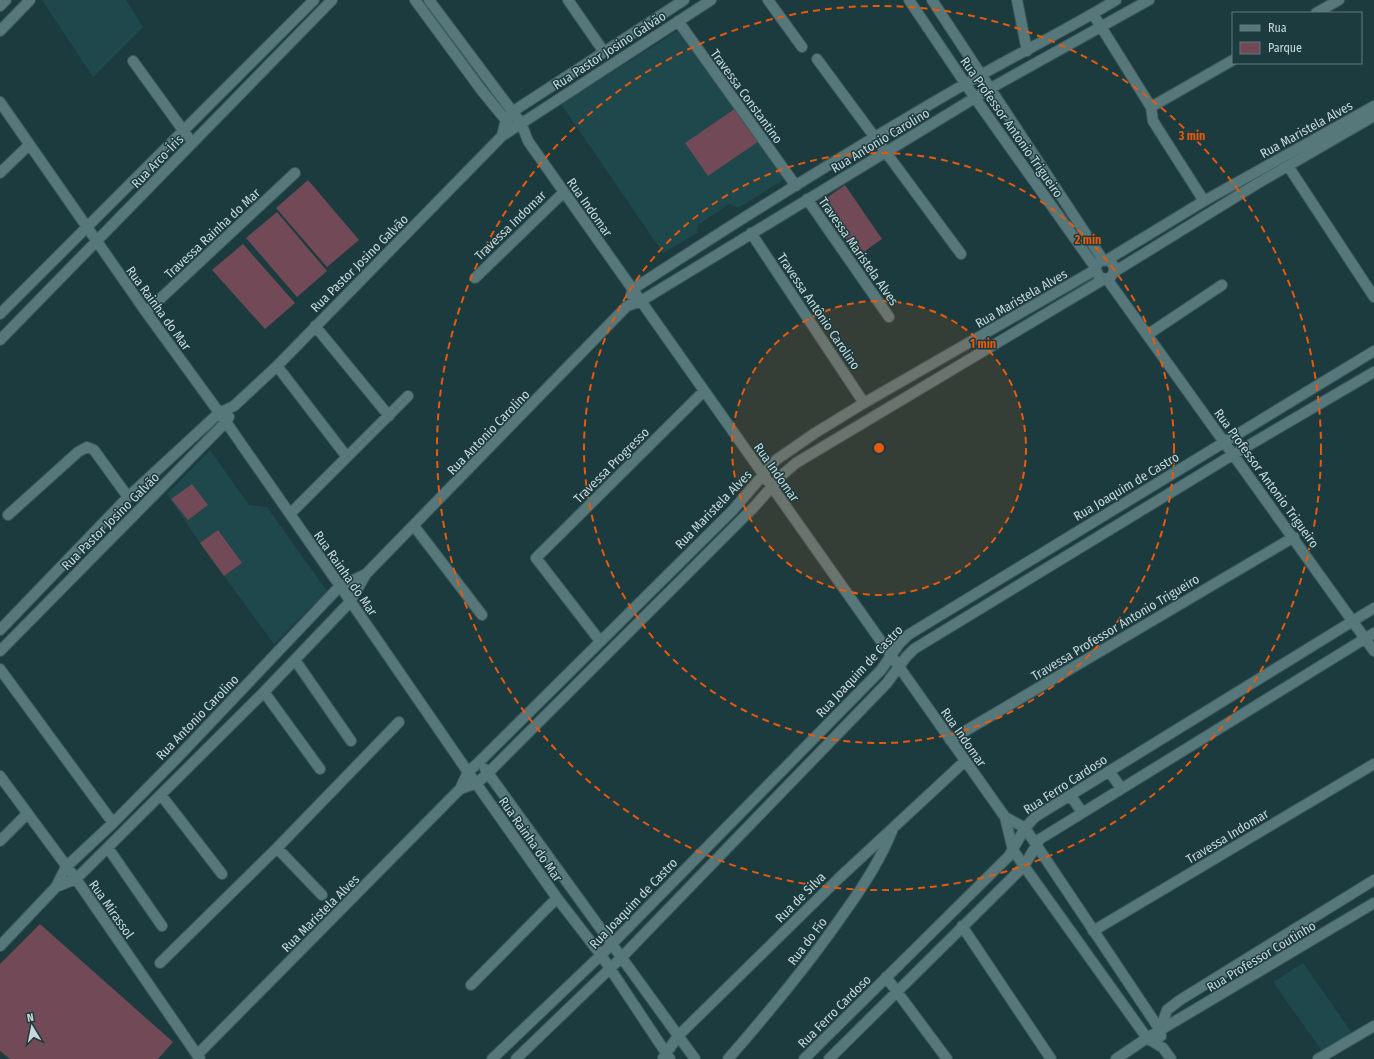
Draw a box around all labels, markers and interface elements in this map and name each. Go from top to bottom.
street label: Rua Pastor Josino Galvão [550,8,669,93]
legend [1232,12,1362,64]
text: Rua [1268,21,1287,35]
text: Parque [1268,41,1302,55]
street label: Travessa Constantino [707,46,786,146]
street label: Rua Professor Antonio Trigueiro [957,54,1066,201]
street label: Rua Maristela Alves [1257,98,1355,161]
street label: Rua Antonio Carolino [828,105,932,176]
text: 3 min [1178,129,1205,143]
street label: Rua Arco-Íris [128,131,187,191]
street label: Rua Indomar [564,175,616,240]
street label: Travessa Rainha do Mar [161,185,264,282]
street label: Travessa Indomar [472,187,549,263]
street label: Travessa Maristela Alves [816,194,902,309]
street label: Rua Pastor Josino Galvão [308,211,411,315]
text: 2 min [1074,233,1101,247]
street label: Travessa Antônio Carolino [774,250,863,372]
street label: Rua Rainha do Mar [123,263,194,354]
street label: Rua Maristela Alves [973,266,1070,331]
text: 1 min [970,337,996,351]
street label: Rua Antonio Carolino [444,387,533,478]
street label: Rua Professor Antonio Trigueiro [1211,406,1322,551]
street label: Travessa Progresso [571,424,652,506]
street label: Rua Indomar [751,440,803,505]
centre of rings [872,441,886,455]
street label: Rua Joaquim de Castro [1071,449,1182,524]
street label: Rua Maristela Alves [672,467,755,552]
street label: Rua Pastor Josino Galvão [59,469,162,573]
street label: Rua Rainha do Mar [311,528,381,619]
street label: Travessa Professor Antonio Trigueiro [1029,571,1202,684]
street label: Rua Joaquim de Castro [813,622,906,720]
street label: Rua Antonio Carolino [153,672,242,763]
street label: Rua Indomar [938,705,990,770]
street label: Rua Ferro Cardoso [1021,752,1110,817]
street label: Rua Rainha do Mar [496,794,566,885]
street label: Travessa Indomar [1183,806,1272,867]
street label: Rua Joaquim de Castro [586,855,681,952]
street label: Rua de Silva [772,869,829,926]
street label: Rua Maristela Alves [278,871,363,955]
street label: Rua Mirassol [86,877,137,942]
street label: Rua do Fio [785,914,830,968]
street label: Rua Professor Coutinho [1204,918,1319,995]
street label: Rua Ferro Cardoso [795,972,874,1051]
north arrow [12,1007,52,1047]
text: N [26,1011,35,1025]

